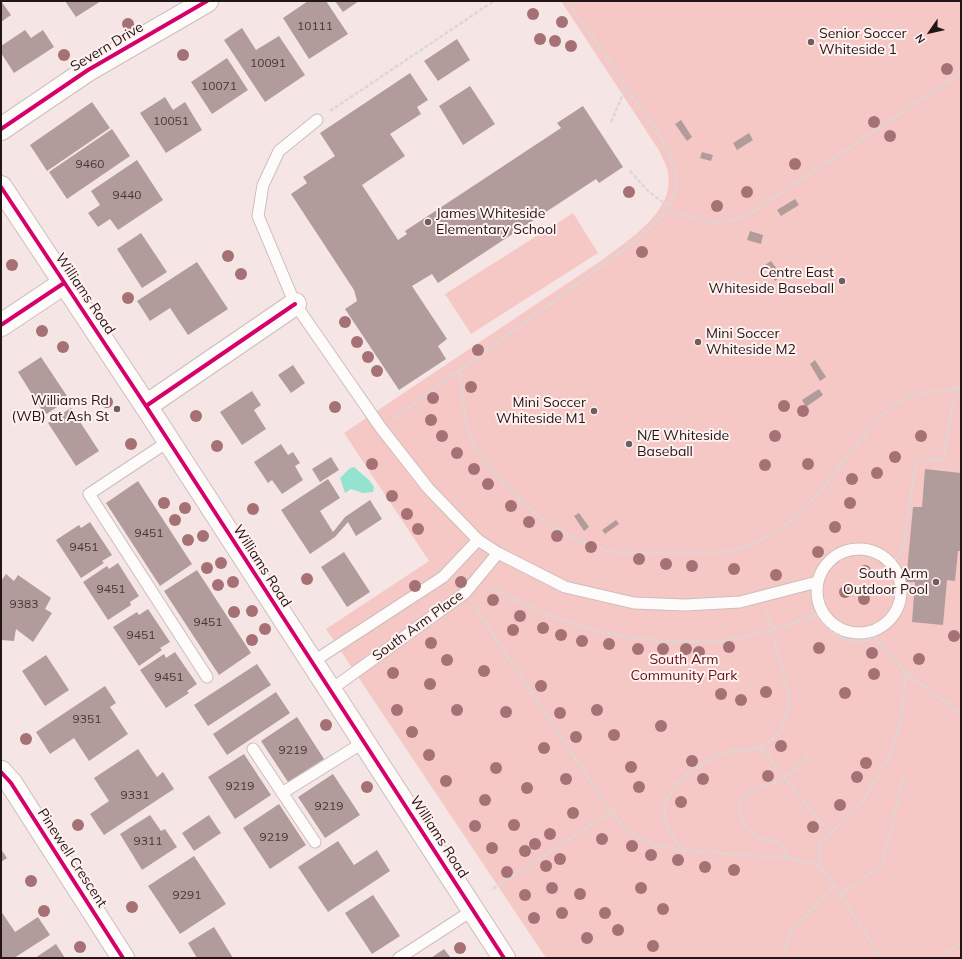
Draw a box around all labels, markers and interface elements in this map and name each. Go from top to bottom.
north arrow [910,12,950,52]
street label: Severn Drive [68,19,146,75]
house number: 10111 [297,19,333,33]
place label: Senior Soccer Whiteside 1 [819,26,907,58]
text: N [912,31,928,46]
marker: Senior Soccer Whiteside 1 [806,37,816,47]
house number: 10091 [250,56,286,70]
house number: 10071 [201,79,237,93]
house number: 10051 [153,114,189,128]
house number: 9460 [76,157,104,171]
house number: 9440 [113,188,141,202]
place label: James Whiteside Elementary School [436,206,556,238]
marker: James Whiteside Elementary School [423,217,433,227]
street label: Williams Road [52,250,118,338]
place label: Centre East Whiteside Baseball [709,265,834,298]
marker: Centre East Whiteside Baseball [837,276,847,286]
place label: Mini Soccer Whiteside M2 [706,326,796,358]
marker: Mini Soccer Whiteside M2 [693,337,703,347]
place label: Williams Rd (WB) at Ash St [11,393,109,426]
place label: Mini Soccer Whiteside M1 [496,395,586,428]
marker: Williams Rd (WB) at Ash St [112,404,122,414]
marker: Mini Soccer Whiteside M1 [589,406,599,416]
place label: N/E Whiteside Baseball [637,428,729,460]
marker: N/E Whiteside Baseball [624,439,634,449]
street label: Williams Road [229,522,295,610]
house number: 9451 [135,526,163,540]
house number: 9451 [70,540,98,554]
place label: South Arm Outdoor Pool [843,566,928,598]
marker: South Arm Outdoor Pool [931,577,941,587]
house number: 9451 [97,582,125,596]
street label: South Arm Place [369,587,467,665]
house number: 9383 [10,597,38,611]
house number: 9451 [194,615,222,629]
house number: 9451 [127,628,155,642]
park label: South Arm Community Park [631,652,737,684]
house number: 9451 [155,670,183,684]
house number: 9351 [73,712,101,726]
house number: 9219 [279,743,307,757]
house number: 9219 [226,779,254,793]
house number: 9331 [121,788,149,802]
street label: Williams Road [406,793,472,881]
house number: 9219 [315,799,343,813]
street label: Pinewell Crescent [34,805,110,911]
house number: 9219 [260,830,288,844]
house number: 9311 [134,834,162,848]
house number: 9291 [173,888,201,902]

